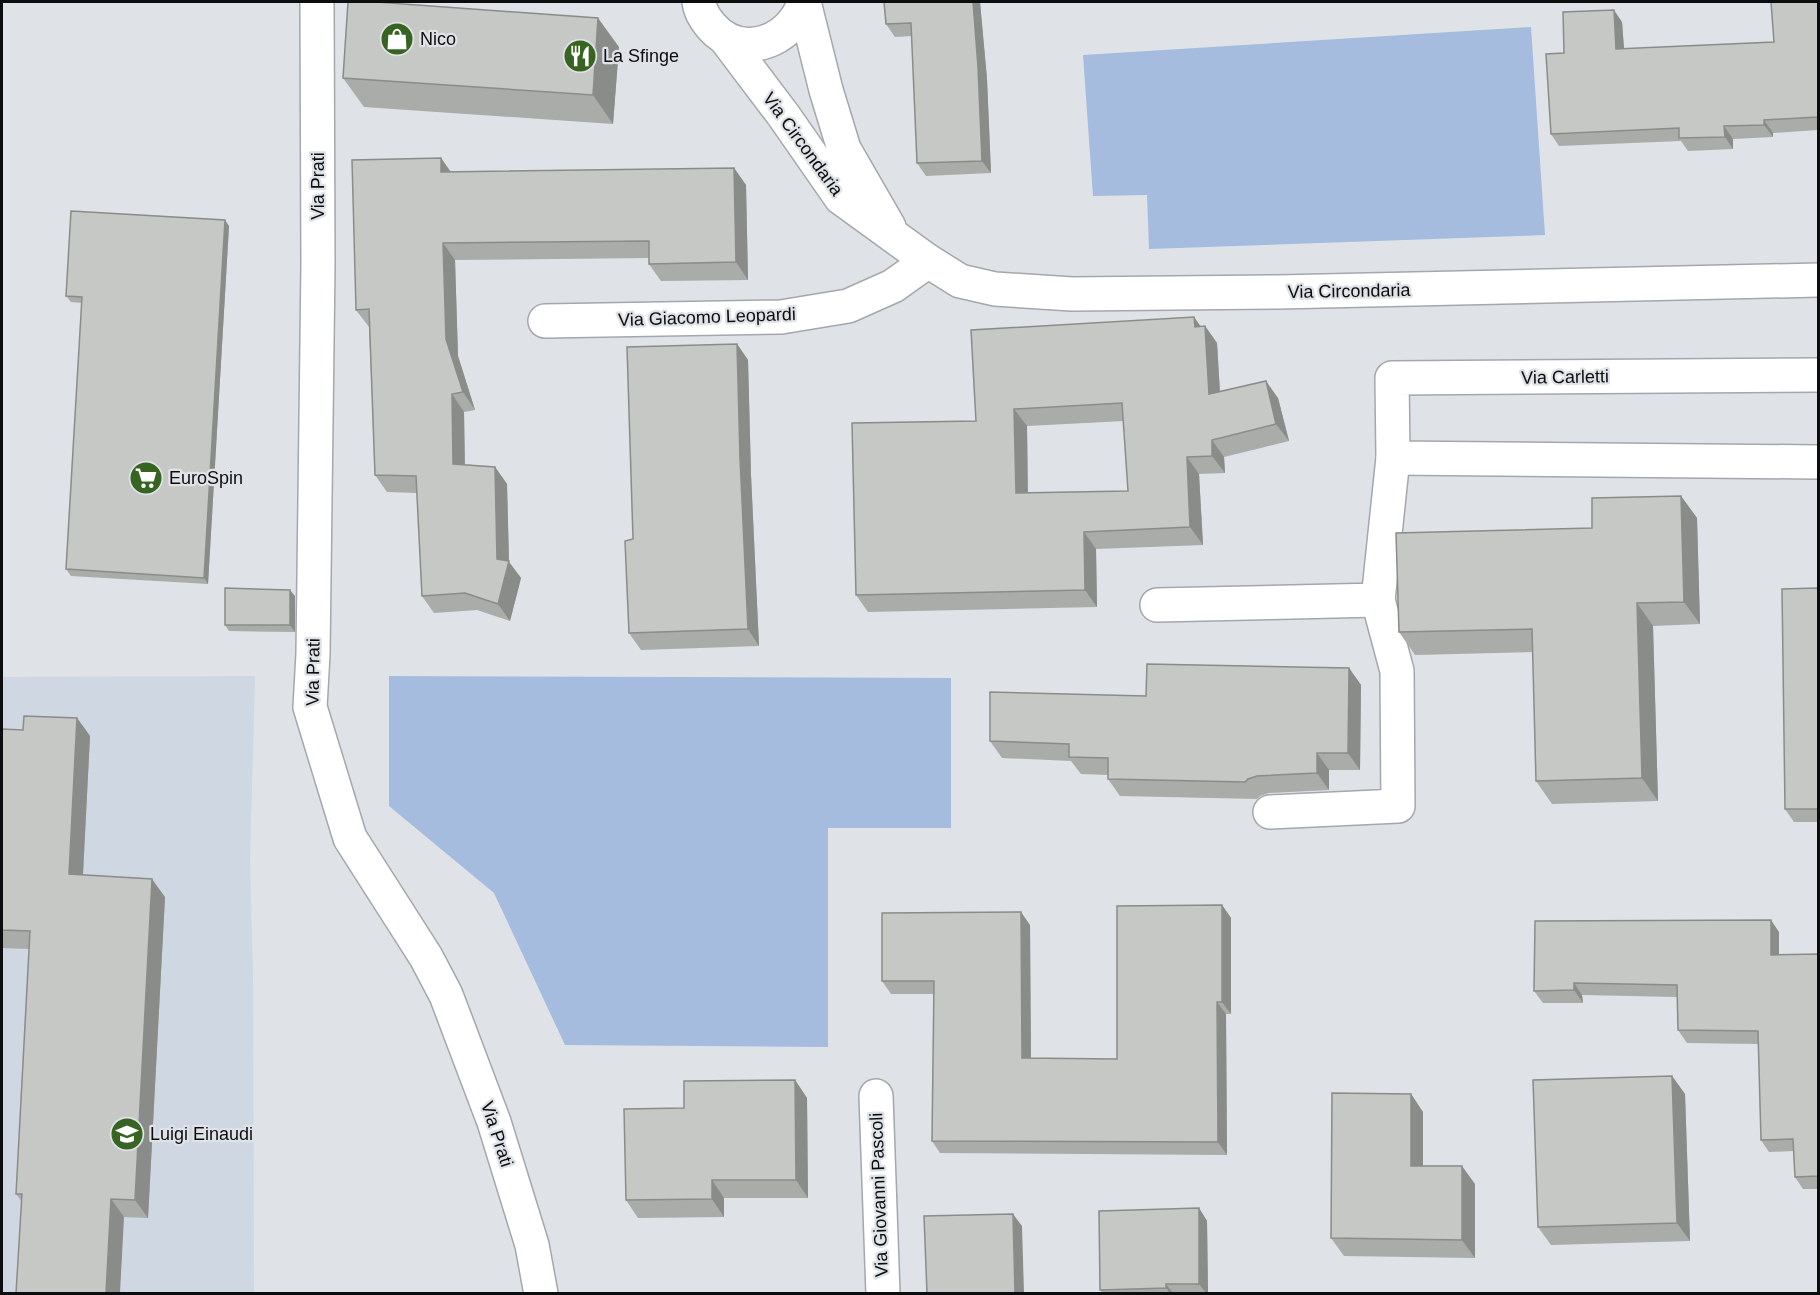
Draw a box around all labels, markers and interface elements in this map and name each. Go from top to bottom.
shop icon: Nico [379,21,415,57]
place label: Nico [420,29,456,49]
restaurant icon: La Sfinge [562,38,598,74]
place label: La Sfinge [603,46,679,66]
street label: Via Circondaria [759,88,848,200]
street label: Via Prati [308,152,328,220]
street label: Via Circondaria [1287,280,1412,302]
street label: Via Giacomo Leopardi [618,304,796,330]
street label: Via Carletti [1521,366,1609,388]
supermarket icon: EuroSpin [128,460,164,496]
place label: EuroSpin [169,468,243,488]
street label: Via Prati [302,638,324,706]
street label: Via Prati [477,1099,517,1169]
street label: Via Giovanni Pascoli [866,1112,892,1278]
school or university icon: Luigi Einaudi [109,1116,145,1152]
place label: Luigi Einaudi [150,1124,253,1144]

